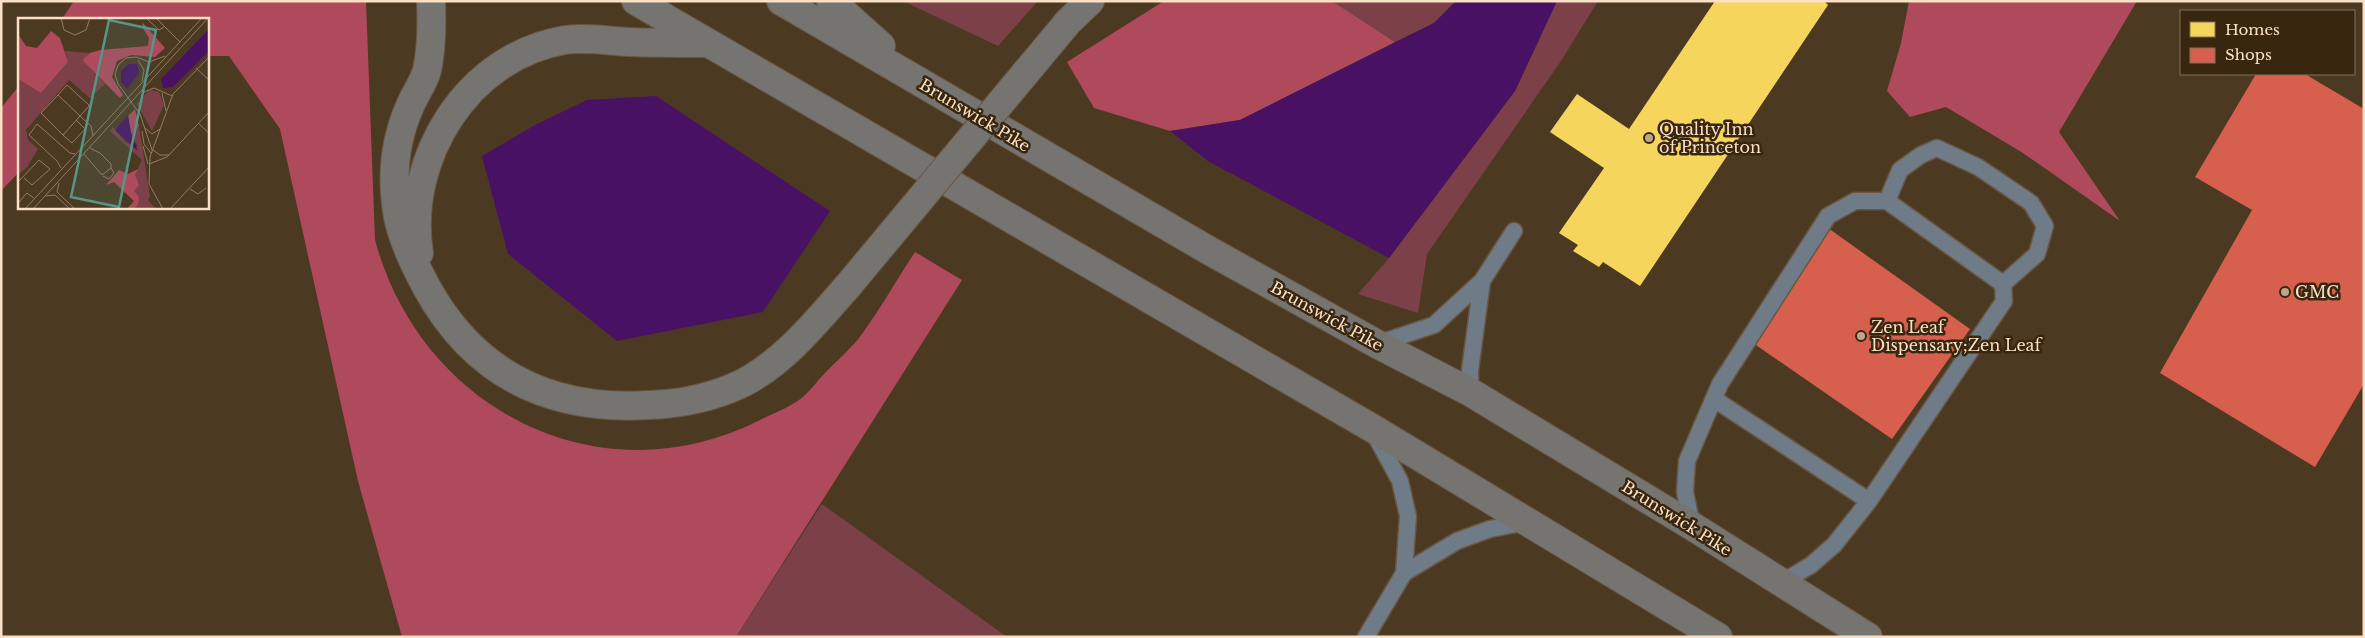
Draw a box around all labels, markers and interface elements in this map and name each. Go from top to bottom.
legend [2180,10,2355,75]
inset map [18,18,209,209]
text: Homes [2225,20,2280,39]
text: Shops [2225,45,2272,64]
street label: Brunswick Pike [916,74,1034,156]
place label: Quality Inn of Princeton [1659,119,1761,157]
marker: Quality Inn of Princeton [1643,132,1655,144]
street label: Brunswick Pike [1267,277,1387,355]
place label: GMC [2295,282,2339,302]
marker: GMC [2279,286,2291,298]
place label: Zen Leaf Dispensary;Zen Leaf [1871,317,2043,355]
marker: Zen Leaf Dispensary;Zen Leaf [1855,330,1867,342]
street label: Brunswick Pike [1618,476,1736,560]

